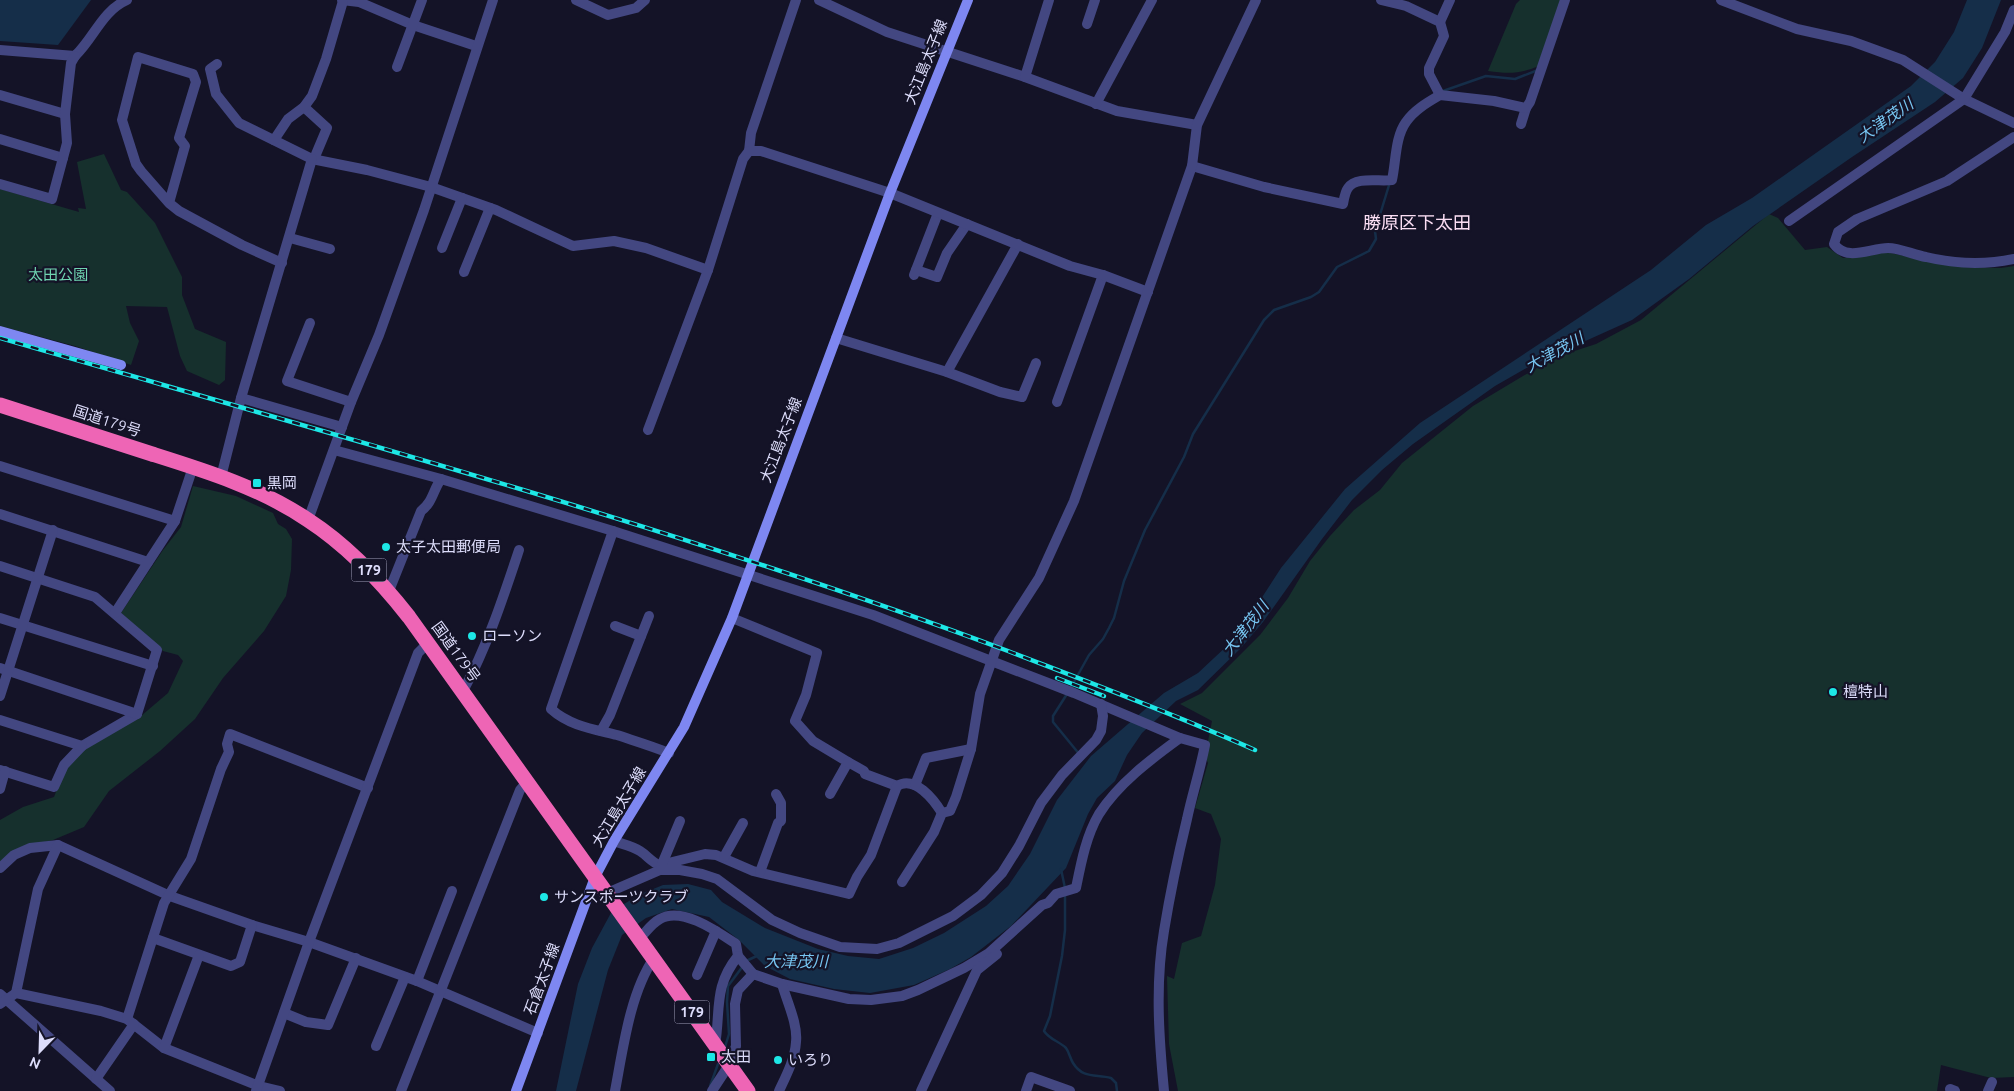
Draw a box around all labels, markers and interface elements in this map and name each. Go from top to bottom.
street label: 大江島太子線 [901,17,950,107]
water label: 大津茂川 [1854,93,1918,146]
district label: 勝原区下太田 [1363,212,1471,232]
park label: 太田公園 [28,266,88,283]
water label: 大津茂川 [1522,328,1588,375]
street label: 大江島太子線 [756,395,805,485]
street label: 国道179号 [71,402,143,439]
place label: 黒岡 [267,474,297,491]
marker: 黒岡 [251,477,263,489]
place label: 太子太田郵便局 [396,538,501,555]
marker: 太子太田郵便局 [380,541,392,553]
road number: 179 [352,558,386,582]
water label: 大津茂川 [1218,596,1273,659]
street label: 国道179号 [429,618,484,685]
place label: ローソン [482,627,542,644]
marker: ローソン [466,630,478,642]
place label: 檀特山 [1843,683,1888,700]
marker: 檀特山 [1827,686,1839,698]
street label: 大江島太子線 [588,764,649,850]
place label: サンスポーツクラブ [554,888,688,905]
marker: サンスポーツクラブ [538,891,550,903]
street label: 石倉太子線 [521,941,562,1017]
water label: 大津茂川 [764,952,830,970]
road number: 179 [674,1000,710,1024]
north arrow [15,1026,65,1076]
place label: 太田 [721,1048,751,1065]
marker: 太田 [705,1051,717,1063]
place label: いろり [788,1051,833,1068]
text: N [27,1054,43,1072]
marker: いろり [772,1054,784,1066]

